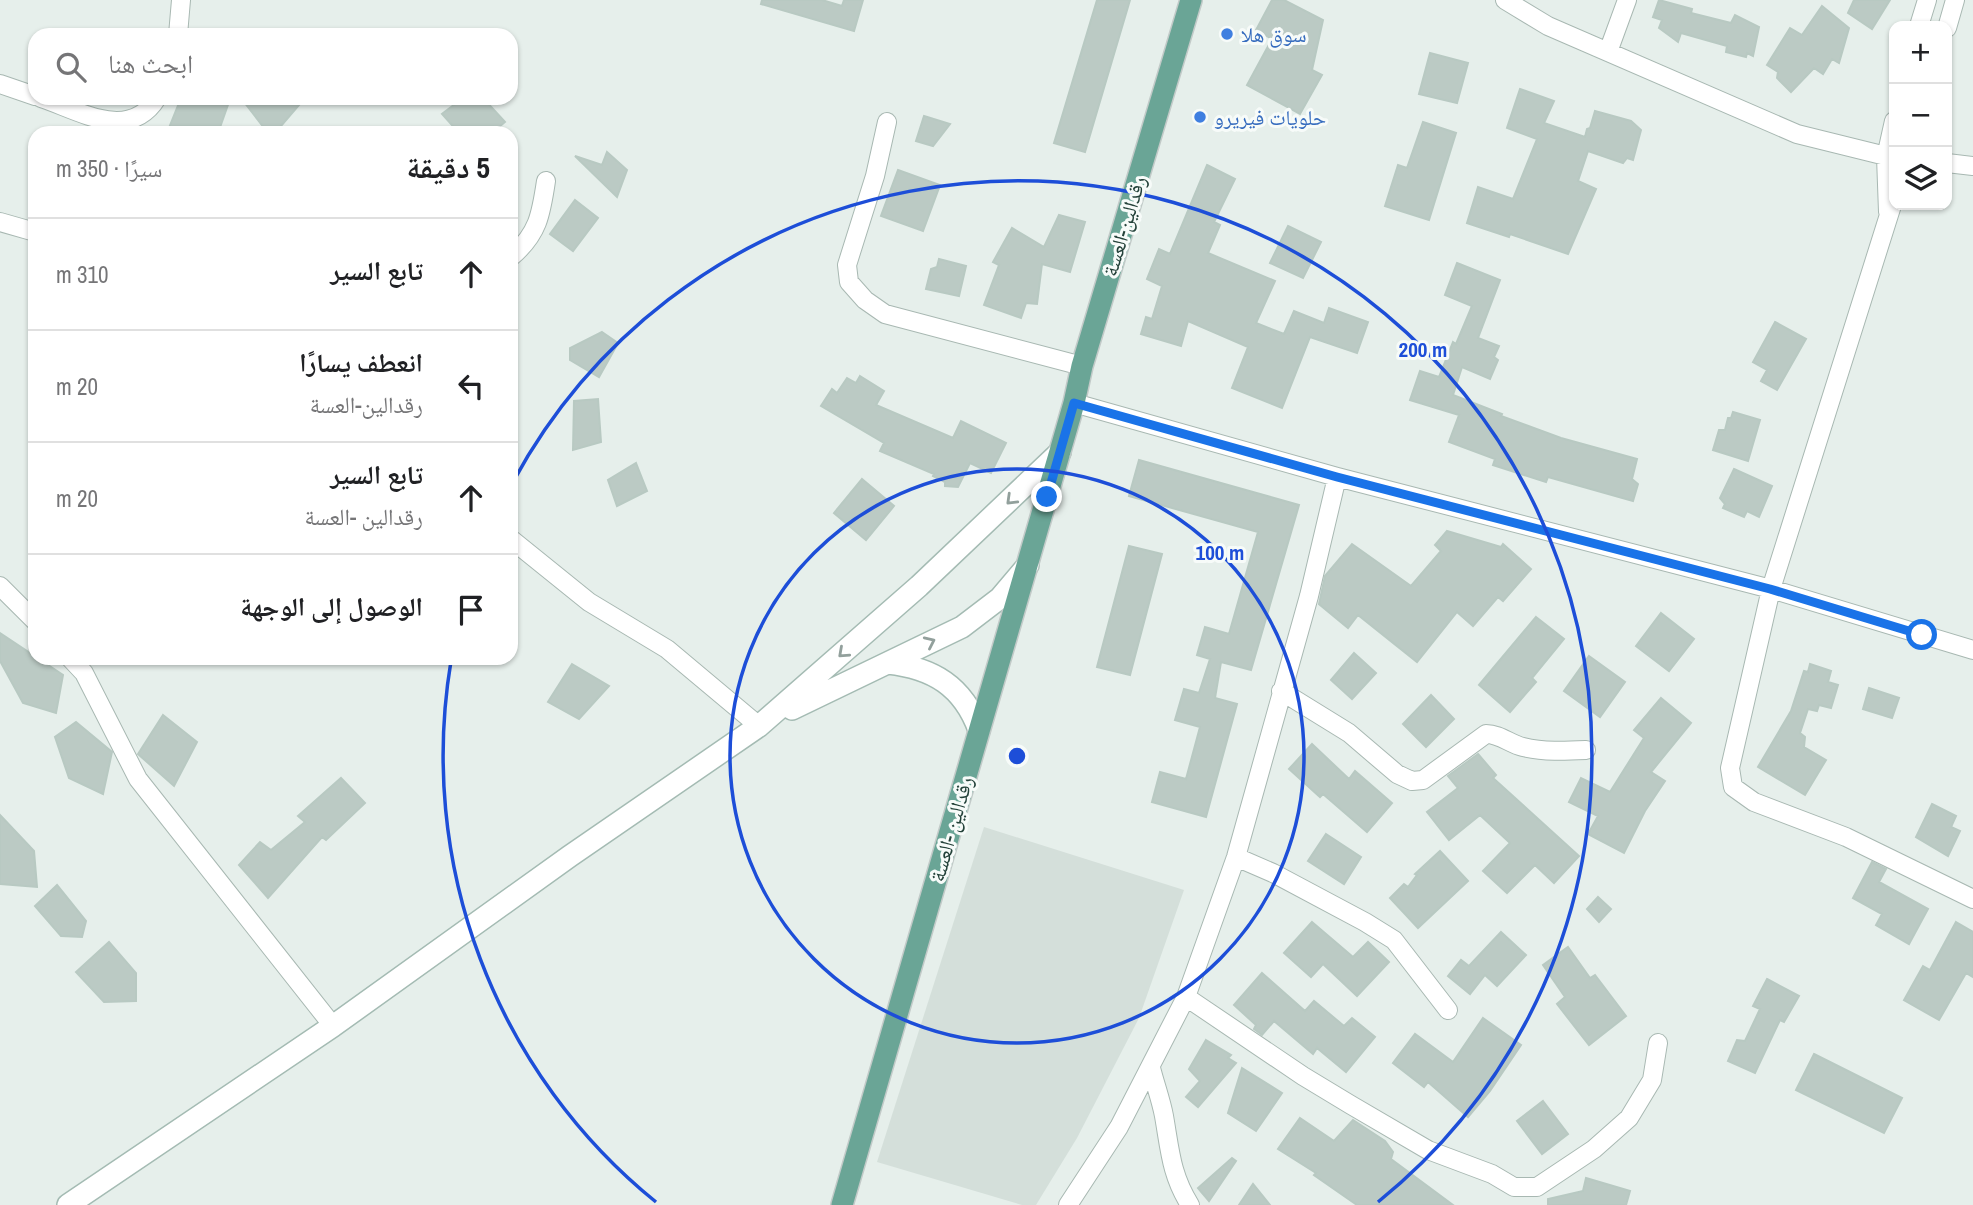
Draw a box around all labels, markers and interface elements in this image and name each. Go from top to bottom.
place label: سوق هلا [1241,20,1307,49]
map controls [1889,21,1952,210]
button: + [1889,21,1952,84]
marker: سوق هلا [1219,26,1235,42]
search box [28,28,518,105]
text: ابحث هنا [108,46,193,81]
icon: search [52,48,90,86]
button: − [1889,84,1952,147]
place label: حلويات فيريرو [1214,103,1326,132]
marker: حلويات فيريرو [1192,109,1208,125]
text: 5 دقيقة [406,147,490,187]
button: layers [1889,147,1952,210]
text: سيرًا · 350 m [56,153,162,184]
street label: رقدالين-العسة [1095,172,1153,280]
text: تابع السير [330,253,423,288]
icon: ahead [452,255,490,293]
text: 310 m [56,259,108,290]
text: 200 m [1399,335,1447,364]
text: انعطف يسارًا [299,345,423,380]
icon: left [452,367,490,405]
text: 20 m [56,371,98,402]
text: رقدالين-العسة [310,389,423,420]
text: تابع السير [330,457,423,492]
icon: ahead [452,479,490,517]
route end [1031,481,1062,512]
text: 20 m [56,483,98,514]
one-way arrow [1006,491,1019,504]
text: رقدالين -العسة [304,501,423,532]
text: 100 m [1196,538,1244,567]
text: الوصول إلى الوجهة [240,589,423,624]
icon: arrive [452,591,490,629]
route start [1906,619,1937,650]
one-way arrow [923,637,935,651]
one-way arrow [838,645,851,657]
centre of rings [1005,744,1029,768]
street label: رقدالين -العسة [922,773,980,885]

